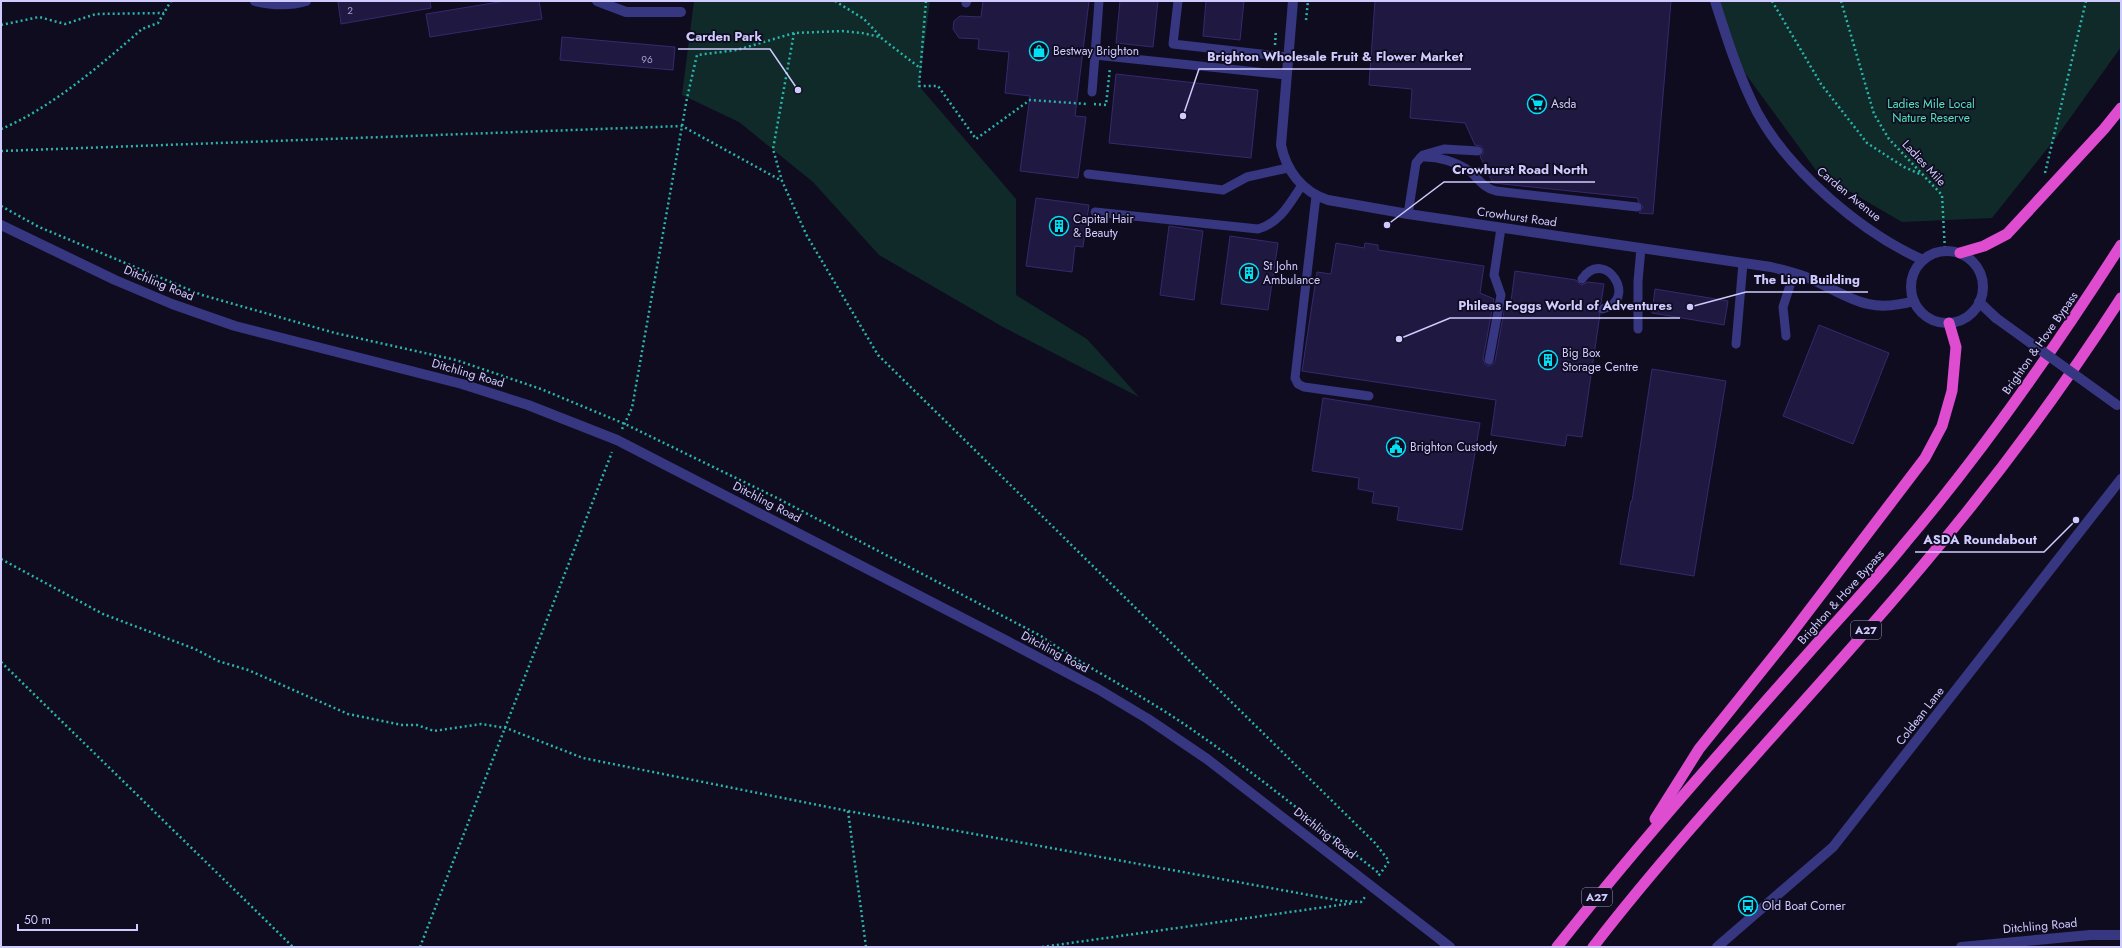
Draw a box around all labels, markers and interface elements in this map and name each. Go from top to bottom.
house number: 2 [347,3,353,18]
callout: Carden Park [678,24,770,49]
text: Carden Park [686,27,762,46]
shop icon: Bestway Brighton [1028,40,1050,62]
place label: Bestway Brighton [1053,42,1139,60]
callout: Brighton Wholesale Fruit & Flower Market [1199,44,1471,69]
text: Brighton Wholesale Fruit & Flower Market [1207,47,1464,66]
house number: 96 [641,52,653,67]
supermarket icon: Asda [1526,93,1548,115]
place label: Asda [1551,95,1577,113]
park label: Ladies Mile Local Nature Reserve [1887,95,1975,127]
street label: Ladies Mile [1898,136,1950,190]
callout: Crowhurst Road North [1444,157,1595,182]
text: Crowhurst Road North [1452,160,1588,179]
street label: Carden Avenue [1813,162,1885,226]
street label: Crowhurst Road [1476,202,1558,232]
place label: Capital Hair & Beauty [1073,210,1134,242]
building icon: Capital Hair & Beauty [1048,215,1070,237]
place label: St John Ambulance [1263,257,1320,289]
street label: Ditchling Road [121,261,197,305]
building icon: St John Ambulance [1238,262,1260,284]
callout: The Lion Building [1746,267,1868,292]
text: The Lion Building [1754,270,1860,289]
street label: Brighton & Hove Bypass [1998,288,2083,398]
callout: Phileas Foggs World of Adventures [1450,293,1680,318]
text: Phileas Foggs World of Adventures [1458,296,1672,315]
place label: Big Box Storage Centre [1562,344,1638,376]
building icon: Big Box Storage Centre [1537,349,1559,371]
street label: Ditchling Road [430,354,506,392]
public building icon: Brighton Custody [1385,436,1407,458]
place label: Brighton Custody [1410,438,1498,456]
street label: Ditchling Road [730,477,804,527]
callout: ASDA Roundabout [1915,527,2044,552]
text: ASDA Roundabout [1922,530,2038,549]
street label: Brighton & Hove Bypass [1793,545,1889,648]
road number: A27 [1851,621,1881,639]
street label: Ditchling Road [1018,627,1092,677]
street label: Coldean Lane [1891,683,1949,749]
street label: Ditchling Road [1290,803,1360,863]
road number: A27 [1582,888,1612,906]
bus stop icon: Old Boat Corner [1737,895,1759,917]
place label: Old Boat Corner [1762,897,1847,915]
scale bar [18,906,137,932]
text: 50 m [24,911,51,929]
street label: Ditchling Road [2002,914,2078,938]

